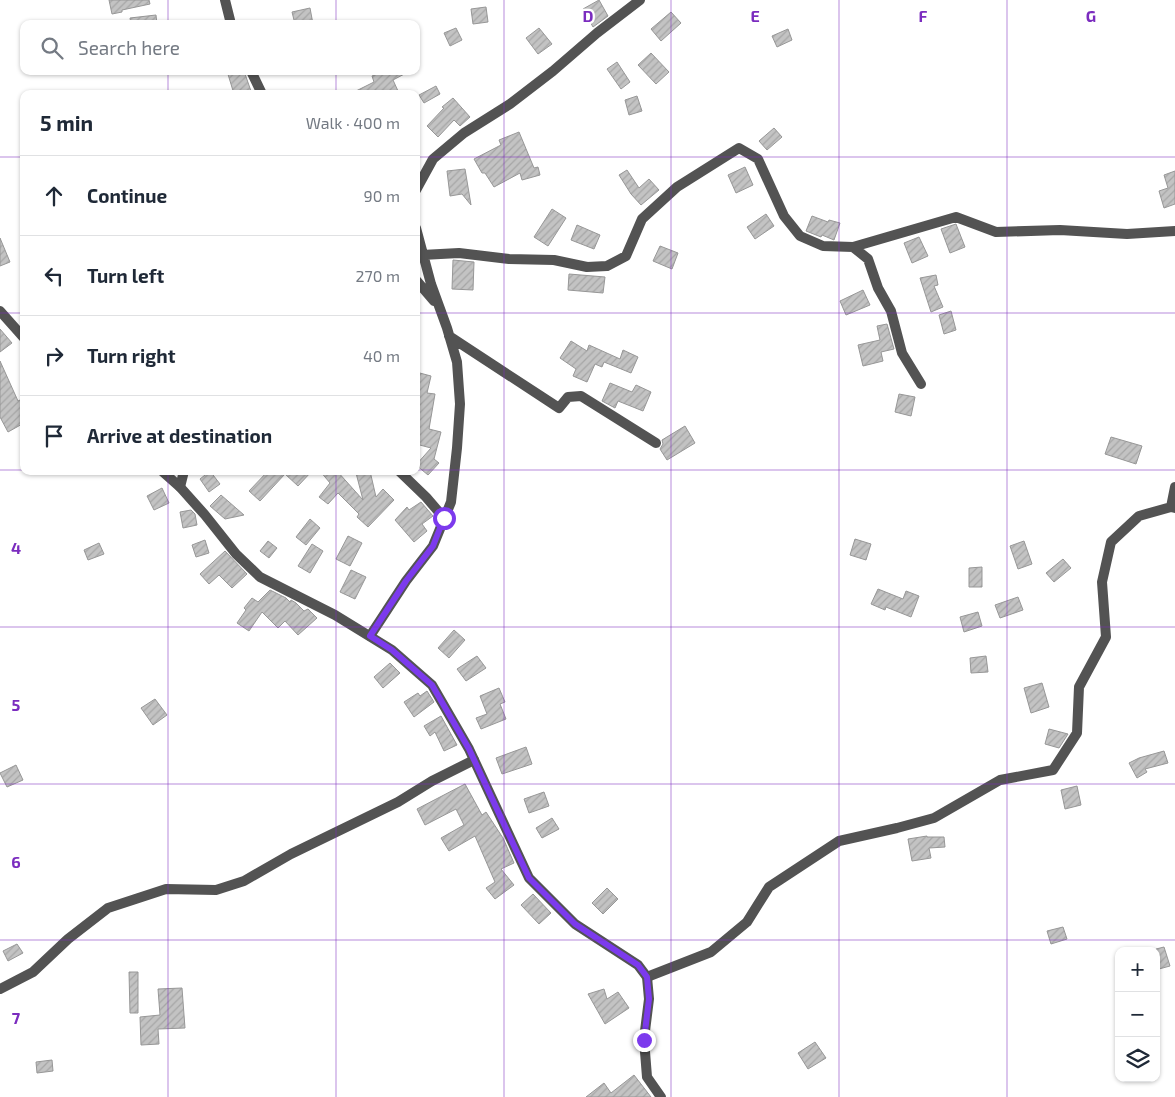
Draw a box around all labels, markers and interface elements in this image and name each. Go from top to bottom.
text: D [583,6,594,25]
text: E [750,6,760,25]
text: F [919,6,928,25]
text: G [1086,6,1096,25]
search box [20,20,420,75]
icon: search [38,34,66,62]
text: Search here [78,36,180,59]
text: 5 min [40,110,93,135]
text: Walk · 400 m [306,113,400,132]
icon: ahead [40,182,68,210]
text: Continue [87,184,167,207]
text: 90 m [364,186,400,205]
icon: left [40,262,68,290]
text: Turn left [87,264,164,287]
text: 270 m [356,266,400,285]
icon: right [40,342,68,370]
text: Turn right [87,344,175,367]
text: 40 m [363,346,400,365]
icon: arrive [40,422,68,450]
text: Arrive at destination [87,424,272,447]
route start [433,507,456,530]
text: 4 [11,538,21,557]
text: 5 [12,695,21,714]
text: 6 [11,852,21,871]
map controls [1115,947,1160,1082]
button: + [1115,947,1160,992]
button: − [1115,992,1160,1037]
text: 7 [12,1008,21,1027]
route end [633,1029,656,1052]
button: layers [1115,1037,1160,1082]

